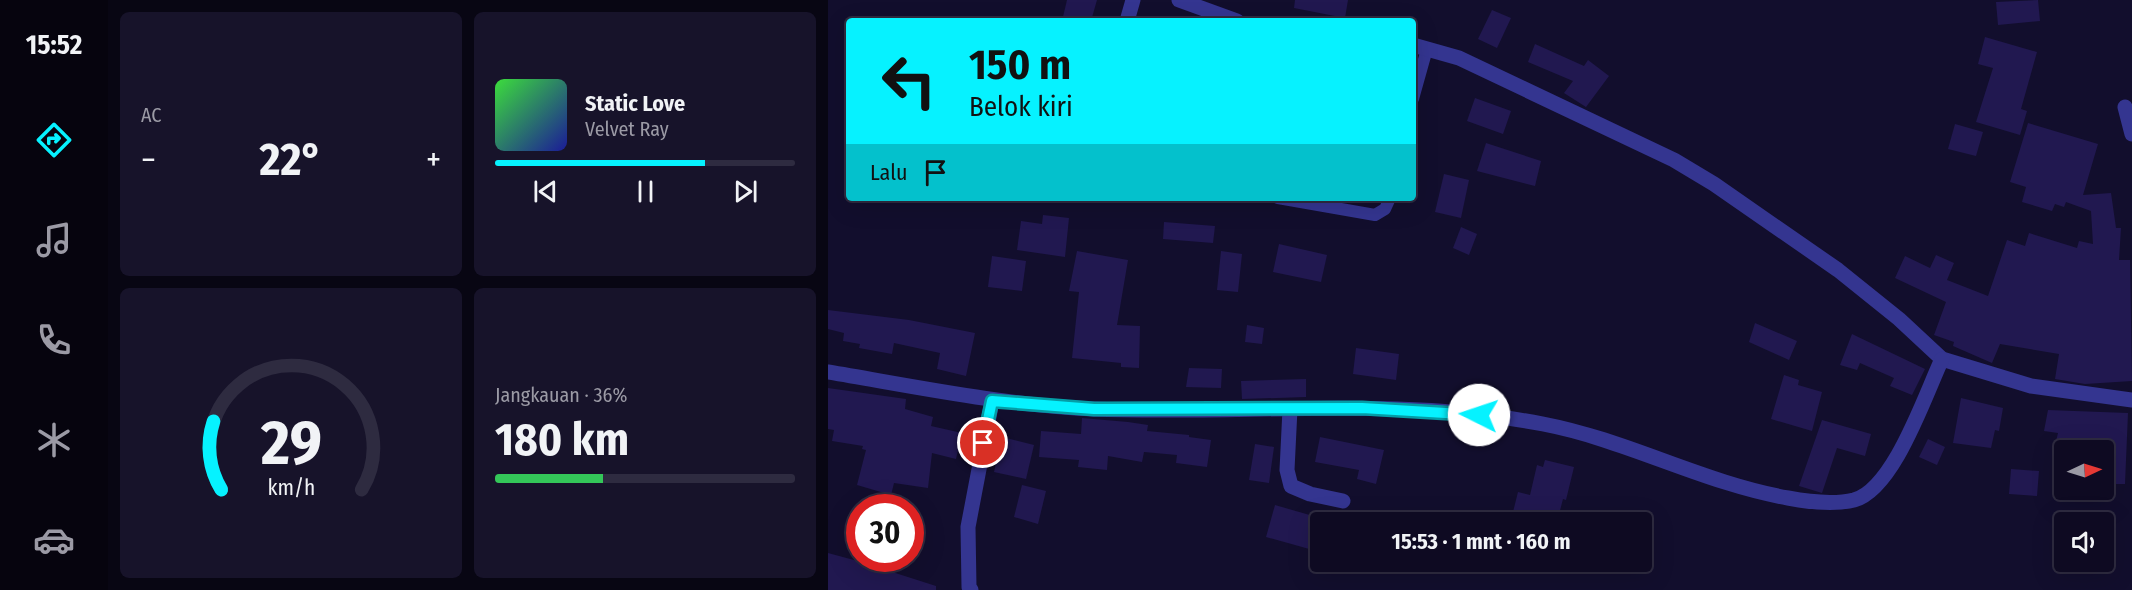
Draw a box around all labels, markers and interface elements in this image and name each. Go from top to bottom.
text: 15:52 [26,29,82,61]
text: 150 m [969,40,1071,90]
icon: left [870,42,948,120]
text: Static Love [585,90,685,117]
text: Belok kiri [969,91,1073,123]
text: AC [141,103,161,127]
text: Velvet Ray [585,117,669,141]
icon: directions [33,119,75,161]
text: 22° [260,133,322,187]
text: − [141,140,156,180]
text: + [426,140,441,180]
icon: arrive [919,156,952,189]
text: Lalu [870,159,907,186]
icon: previous [529,175,562,208]
icon: pause [629,175,662,208]
icon: next [729,175,762,208]
icon: music [33,219,75,261]
icon: phone [33,319,75,361]
text: Jangkauan · 36% [495,383,627,407]
position arrow [1447,383,1511,447]
text: 29 [260,406,321,481]
text: 180 km [495,413,629,467]
pin [957,417,1008,468]
icon: climate [33,419,75,461]
icon: arrive [966,426,999,459]
north arrow [2054,440,2114,500]
map controls [2054,440,2114,572]
text: km/h [267,475,315,501]
speed limit sign: 30 [846,494,924,572]
button: sound [2054,512,2114,572]
icon: car [33,519,75,561]
text: 15:53 · 1 mnt · 160 m [1392,528,1570,555]

